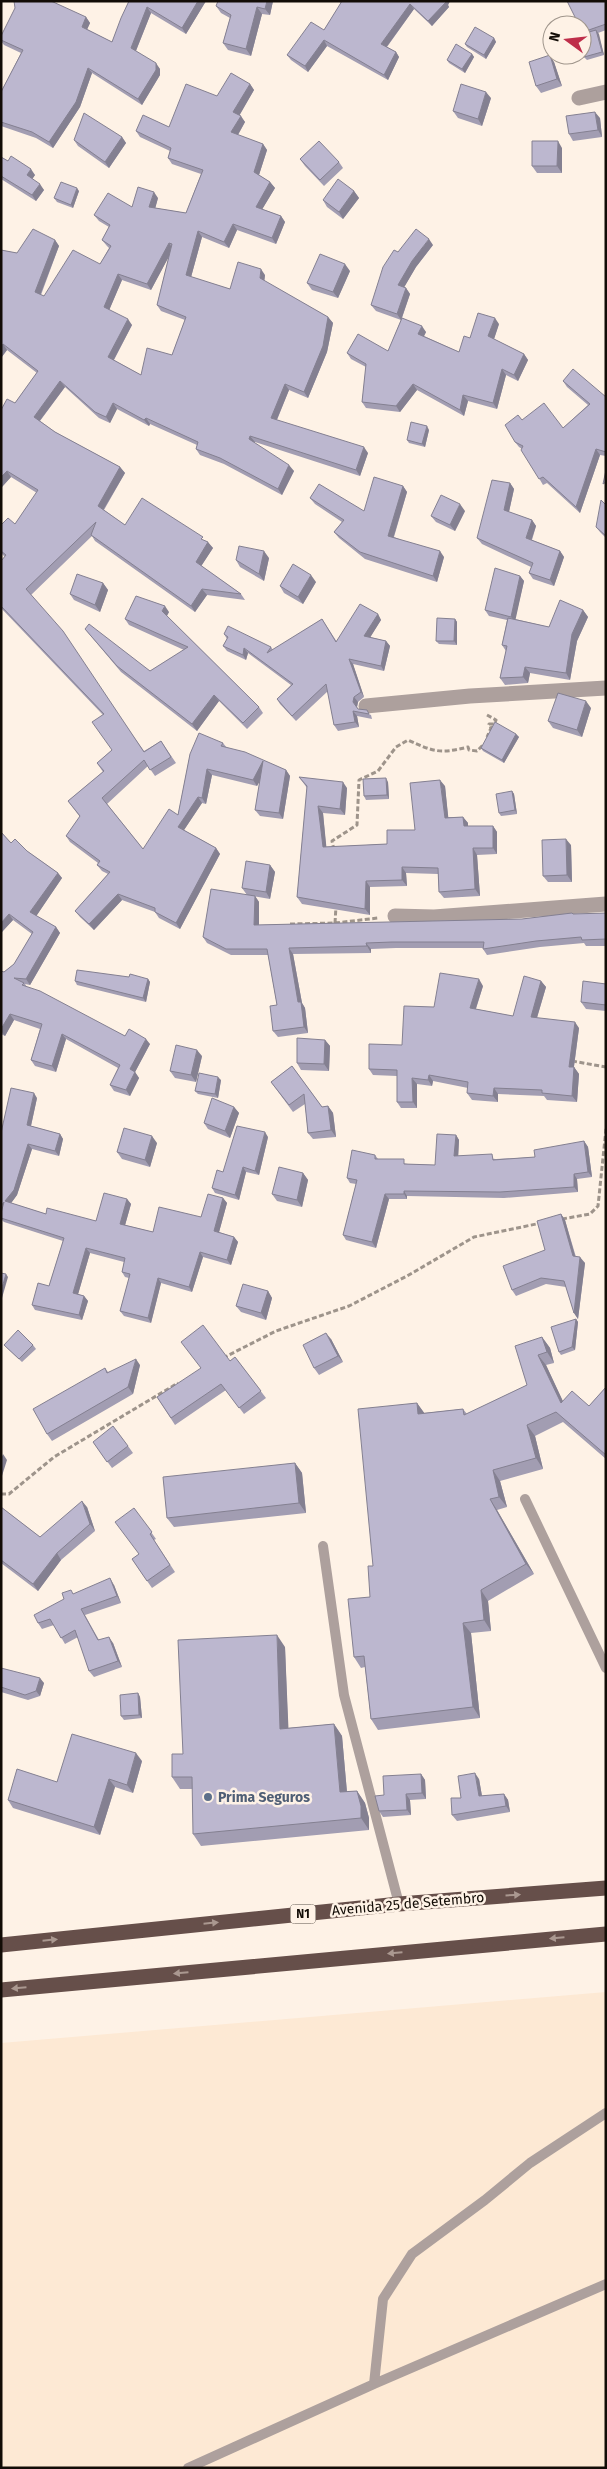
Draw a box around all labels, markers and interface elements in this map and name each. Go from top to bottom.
north arrow [542,15,592,65]
text: N [546,30,564,43]
place label: Prima Seguros [218,1789,310,1806]
marker: Prima Seguros [202,1791,214,1803]
street label: Avenida 25 de Setembro [331,1889,485,1919]
one-way arrow [505,1891,521,1899]
road number: N1 [290,1905,316,1924]
one-way arrow [204,1919,220,1927]
one-way arrow [42,1935,58,1943]
one-way arrow [549,1935,565,1943]
one-way arrow [387,1949,403,1957]
one-way arrow [173,1969,189,1977]
one-way arrow [11,1984,27,1992]

